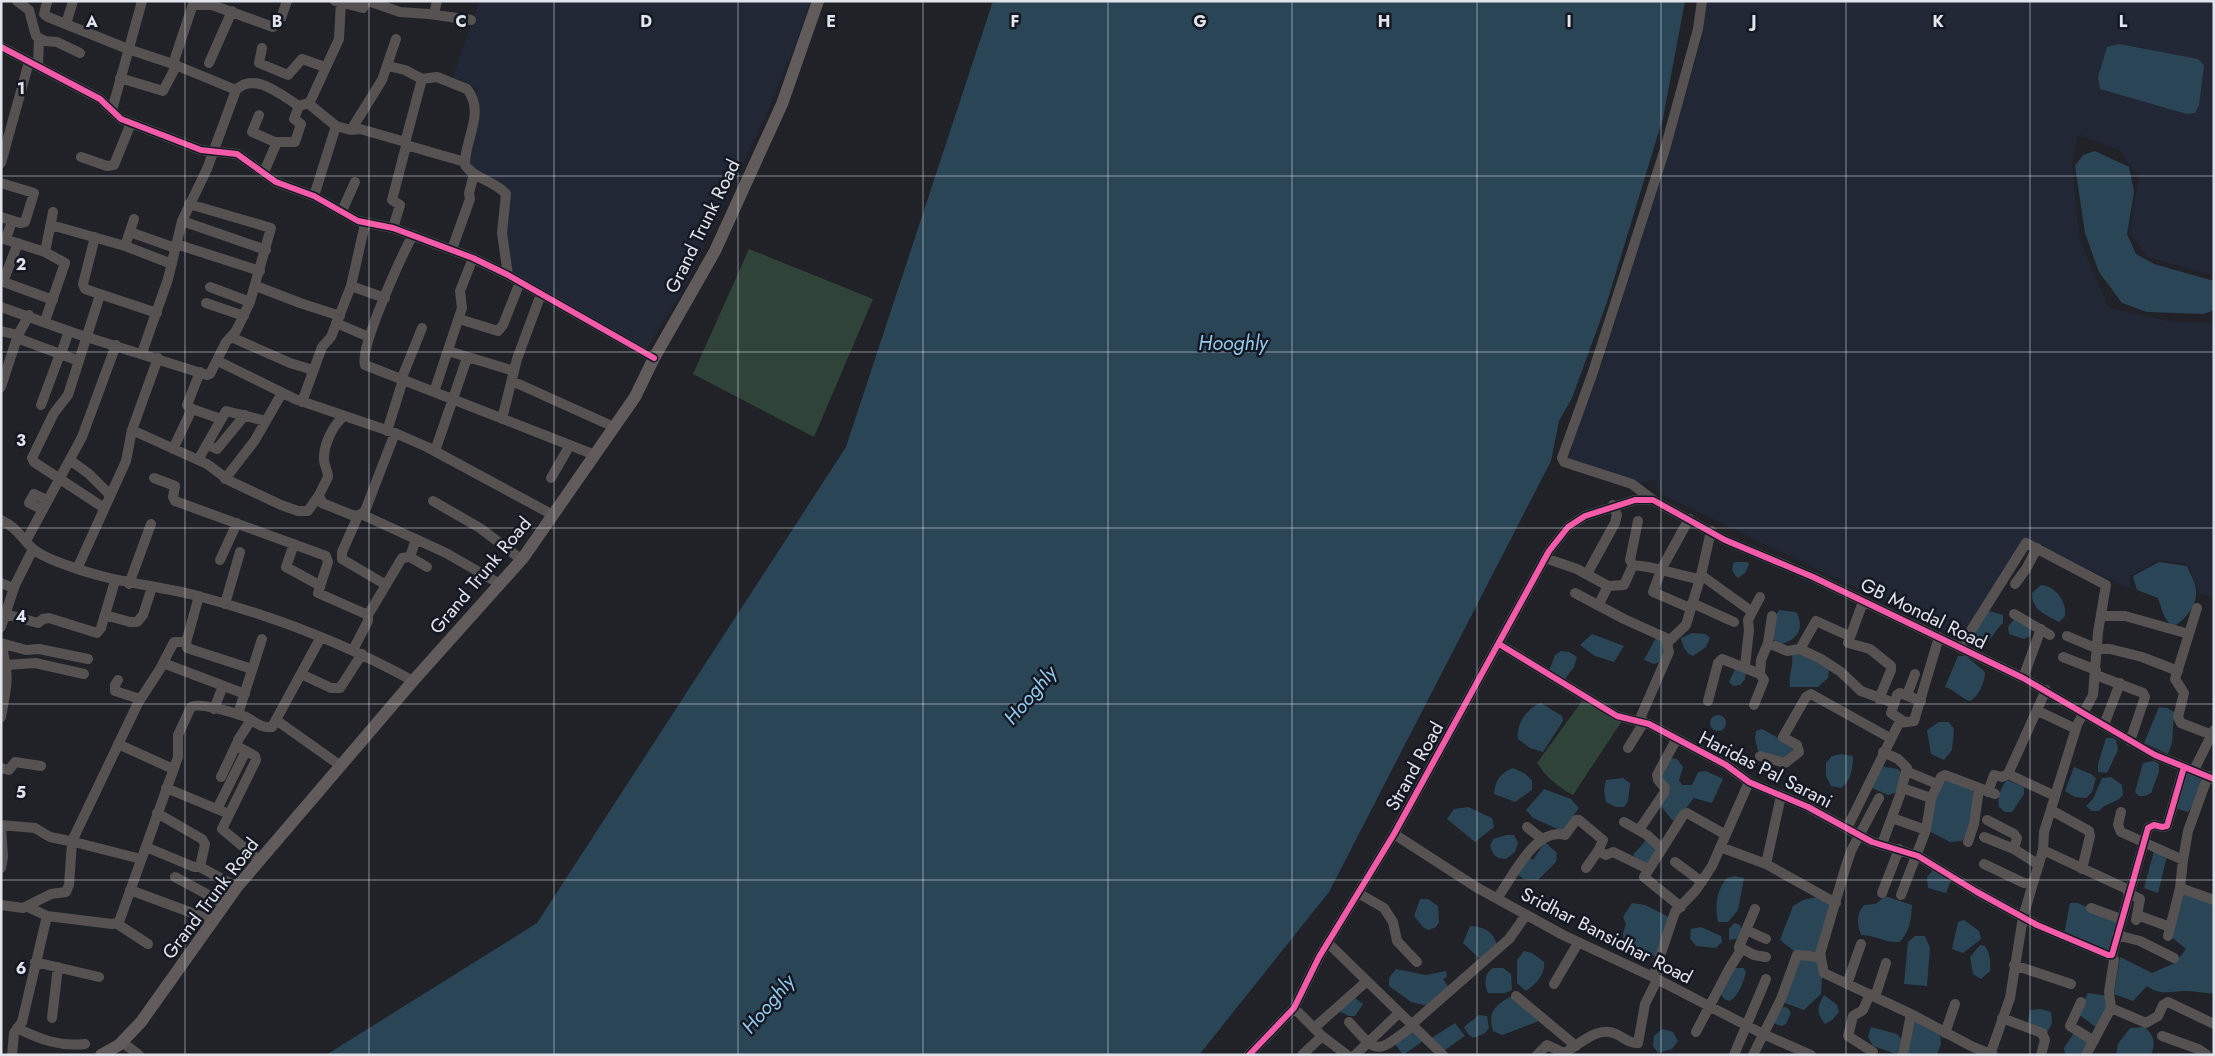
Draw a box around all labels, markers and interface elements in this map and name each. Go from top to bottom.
text: A [85,10,98,33]
text: B [272,10,282,33]
text: C [455,10,467,33]
text: D [640,10,652,33]
text: E [826,10,836,33]
text: F [1011,10,1019,33]
text: G [1193,10,1207,33]
text: H [1378,10,1390,33]
text: I [1566,10,1572,33]
text: J [1748,10,1757,33]
text: K [1932,10,1944,33]
text: L [2119,10,2128,33]
text: 1 [17,77,25,100]
street label: Grand Trunk Road [658,155,747,298]
text: 2 [16,253,26,276]
water label: Hooghly [1198,329,1269,358]
text: 3 [16,429,26,452]
street label: Grand Trunk Road [423,511,538,640]
street label: GB Mondal Road [1856,571,1992,656]
text: 4 [15,605,27,628]
water label: Hooghly [997,658,1065,731]
street label: Strand Road [1379,717,1450,816]
street label: Haridas Pal Sarani [1694,724,1837,815]
text: 5 [16,781,26,804]
street label: Grand Trunk Road [156,832,265,965]
street label: Sridhar Bansidhar Road [1516,880,1697,990]
text: 6 [16,957,26,980]
water label: Hooghly [735,967,803,1040]

